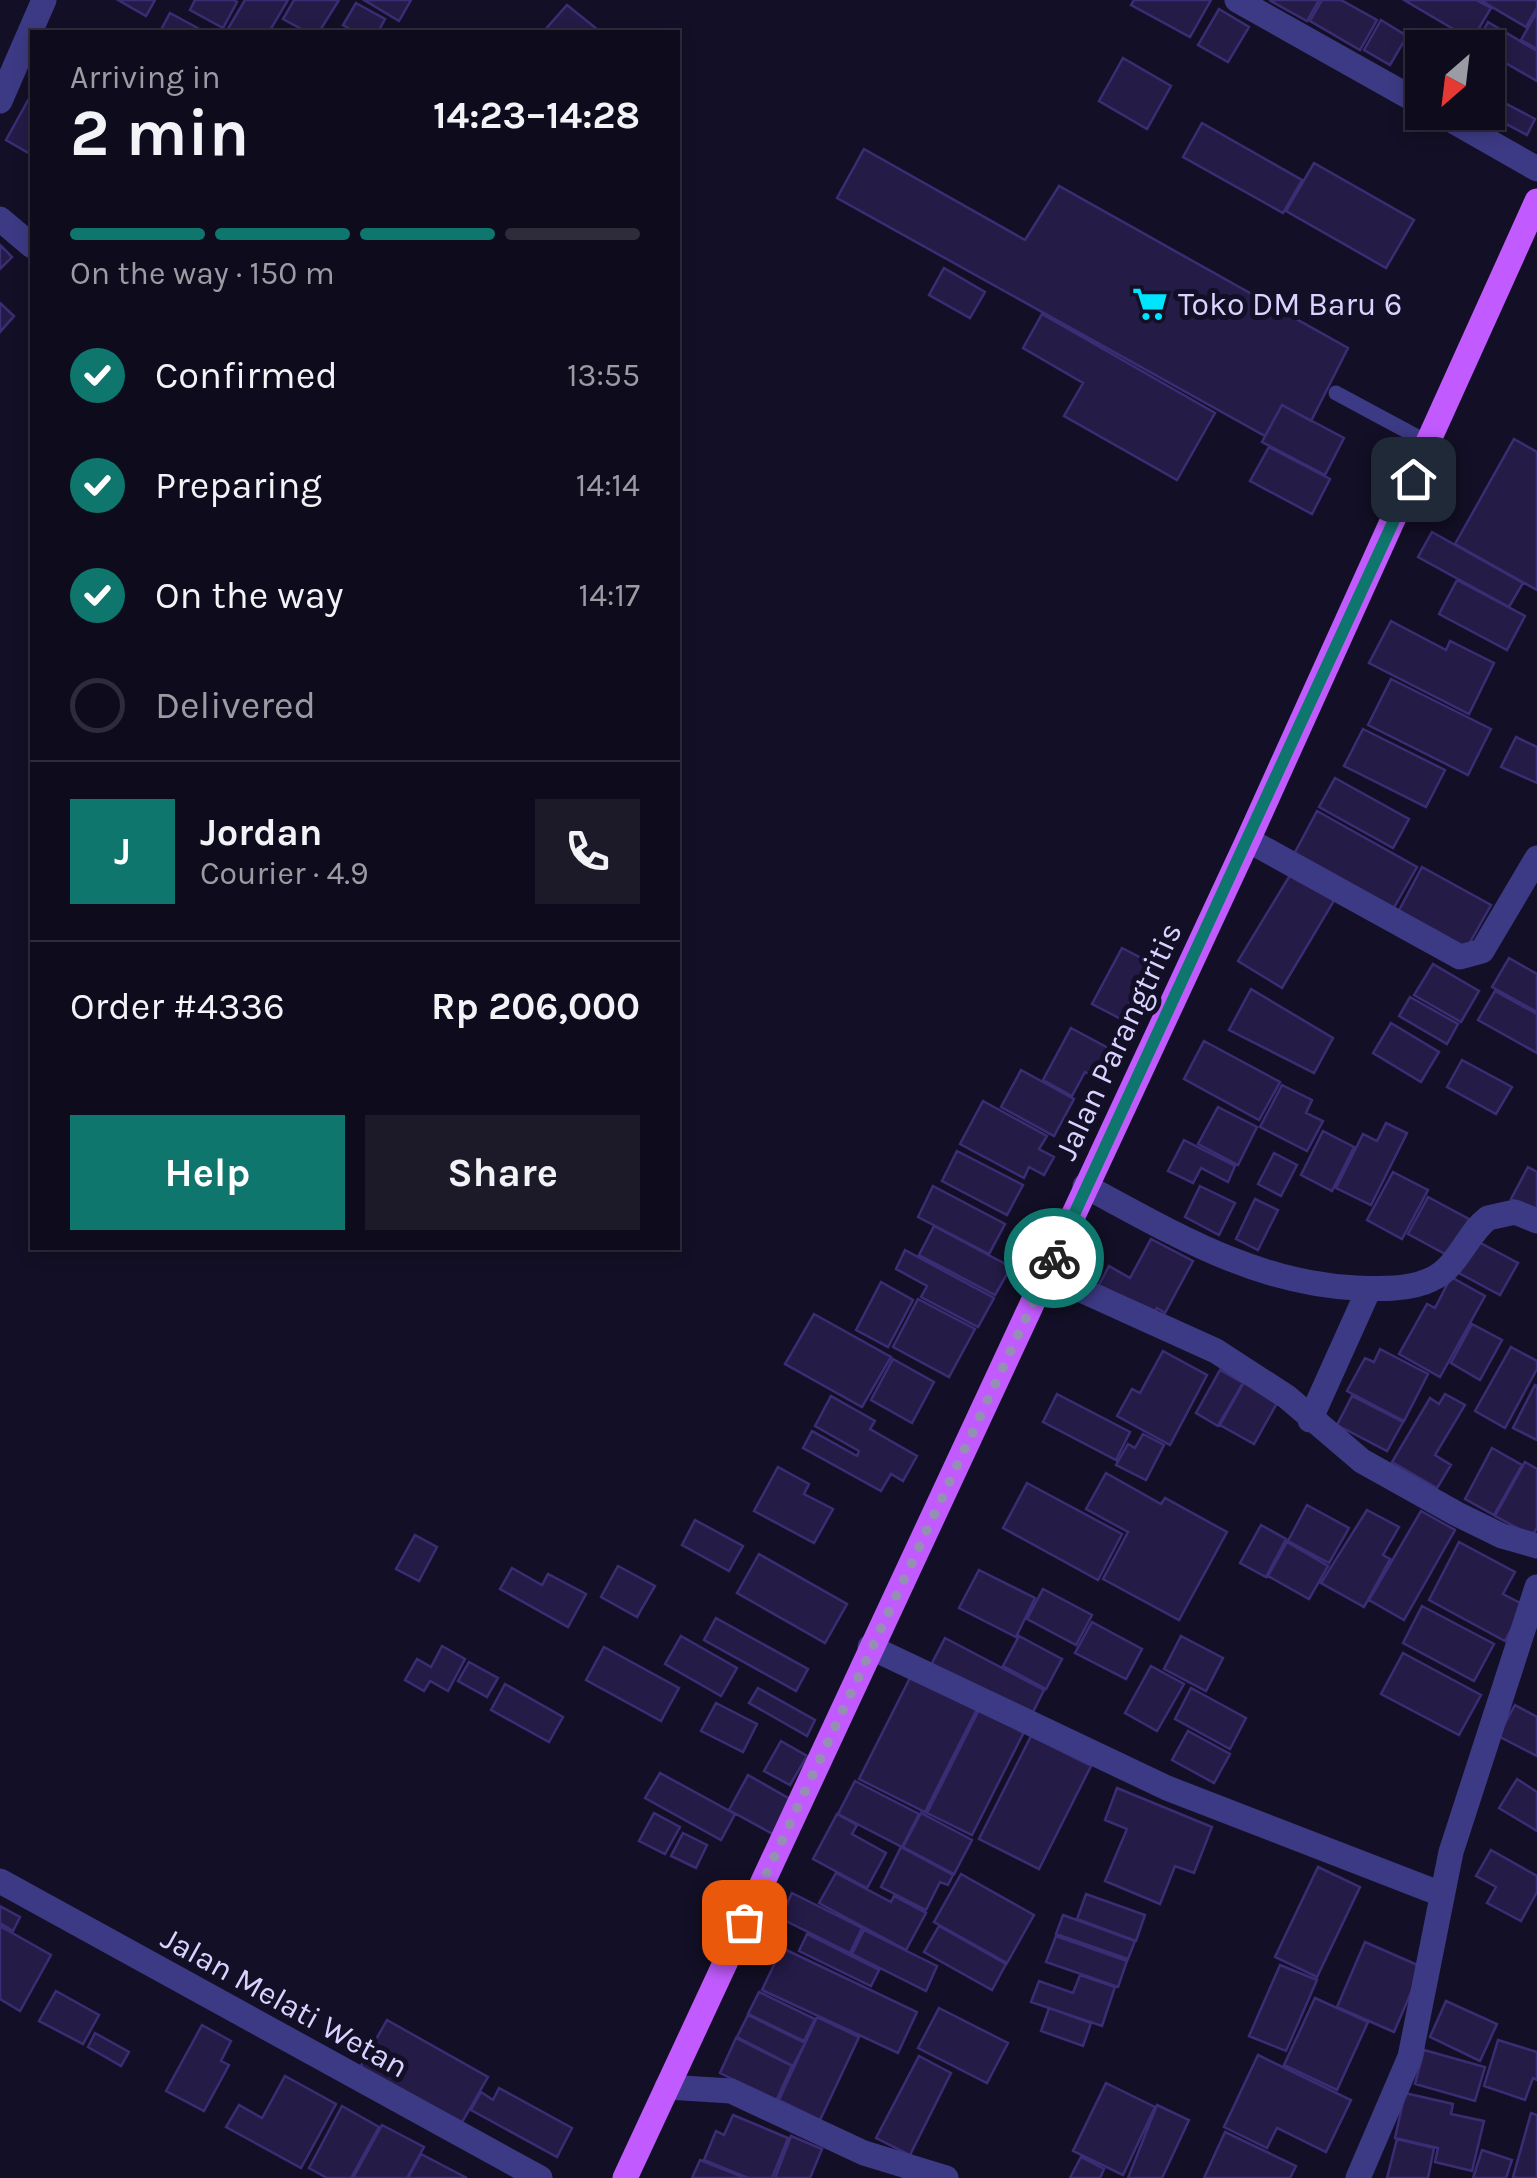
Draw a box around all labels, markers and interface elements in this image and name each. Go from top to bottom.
north arrow [1405,30,1505,130]
map controls [1405,30,1505,130]
text: Arriving in [70,59,221,96]
text: 14:23–14:28 [433,93,640,138]
text: 2 min [70,95,249,171]
text: On the way · 150 m [70,255,335,292]
supermarket icon: Toko DM Baru 6 [1131,285,1169,323]
place label: Toko DM Baru 6 [1178,286,1402,323]
icon: check [70,348,125,403]
text: Confirmed [155,353,338,398]
text: 13:55 [567,357,640,394]
pin [1371,437,1456,522]
icon: home [1386,452,1441,507]
icon: check [70,458,125,513]
text: Preparing [155,463,322,508]
text: 14:14 [576,467,640,504]
icon: check [70,568,125,623]
text: On the way [155,573,343,618]
text: 14:17 [579,577,640,614]
text: Delivered [155,683,316,728]
button: phone [535,799,640,904]
text: Jordan [200,810,323,855]
text: J [114,829,131,874]
text: Courier · 4.9 [200,855,369,892]
street label: Jalan Parangtritis [1047,917,1190,1166]
text: Order #4336 [70,984,285,1029]
text: Rp 206,000 [431,984,640,1029]
button: Help [70,1115,345,1230]
button: Share [365,1115,640,1230]
courier [1004,1208,1104,1308]
icon: bike [1027,1231,1082,1286]
pin [702,1880,787,1965]
icon: bag [717,1895,772,1950]
street label: Jalan Melati Wetan [155,1919,415,2086]

